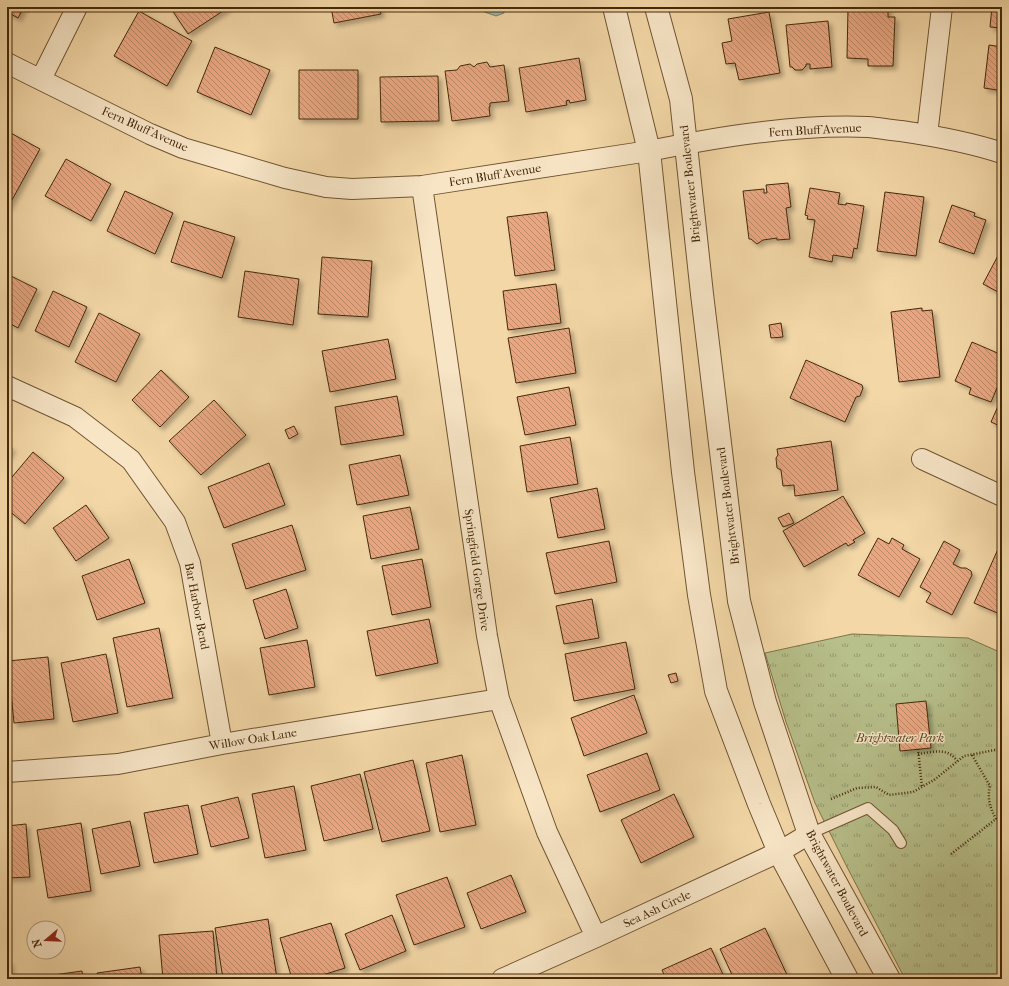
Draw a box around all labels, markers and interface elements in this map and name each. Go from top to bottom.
street label: Fern Bluff Avenue [100,104,190,154]
street label: Fern Bluff Avenue [768,121,862,139]
street label: Brightwater Boulevard [677,124,703,244]
street label: Fern Bluff Avenue [448,161,542,189]
street label: Brightwater Boulevard [714,446,742,566]
street label: Springfield Gorge Drive [461,508,493,632]
street label: Bar Harbor Bend [182,561,212,651]
street label: Willow Oak Lane [207,725,298,753]
park label: Brightwater Park [855,731,944,745]
street label: Brightwater Boulevard [803,827,871,939]
street label: Sea Ash Circle [621,887,693,931]
north arrow [26,920,66,960]
text: N [29,936,45,949]

